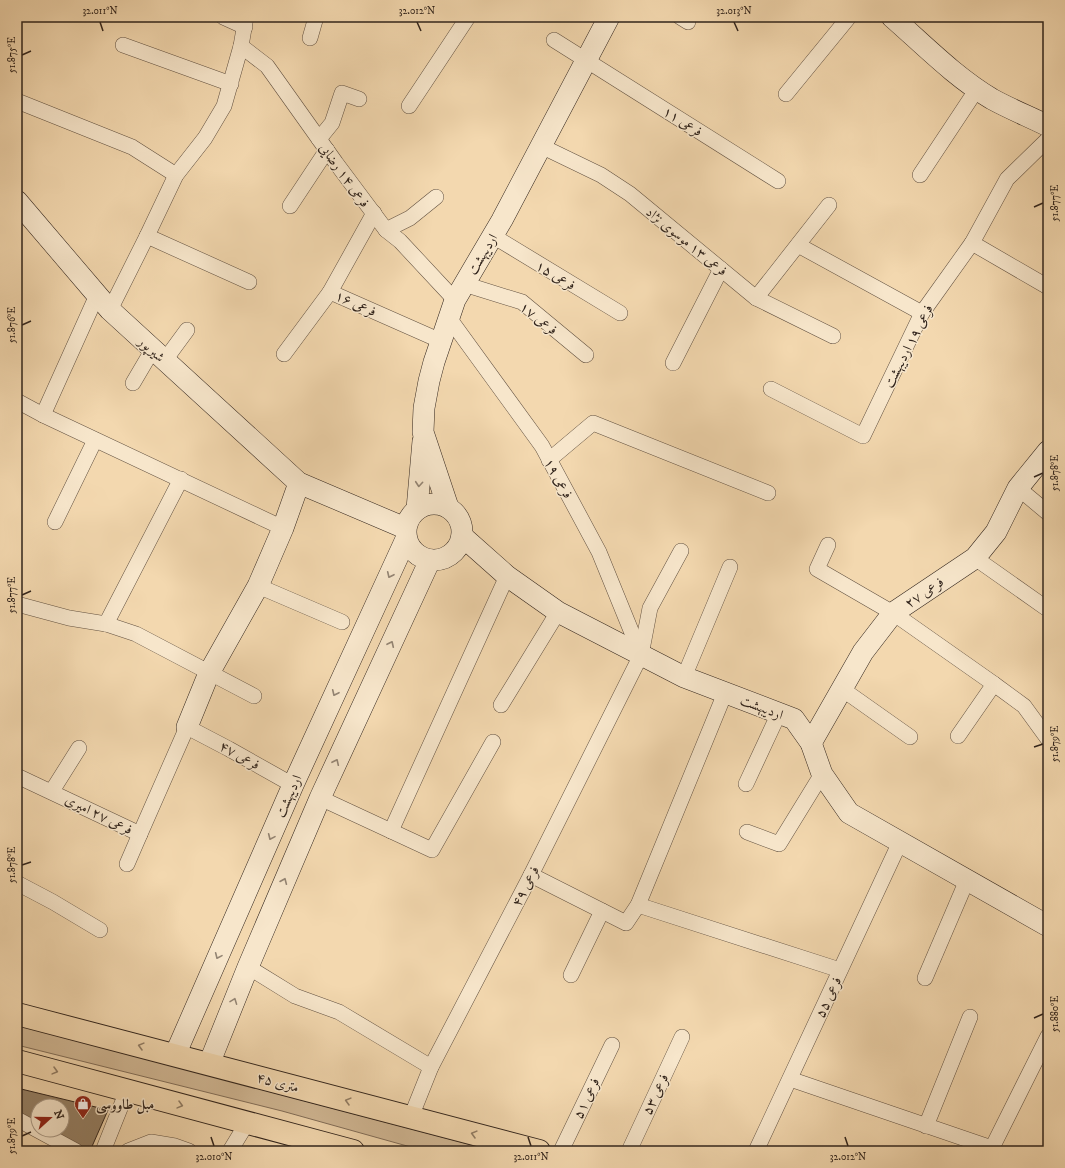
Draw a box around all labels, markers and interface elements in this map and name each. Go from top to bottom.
text: 32.011°N [82,5,118,17]
text: 32.012°N [399,5,435,17]
text: 32.013°N [716,5,752,17]
text: 51.875°E [6,37,18,73]
street label: فرعی ۱۱ [659,103,706,141]
street label: فرعی ۱۴ رضایی [315,140,374,211]
text: 51.877°E [1049,185,1061,221]
street label: فرعی ۱‍۳ موسوی نژاد [642,203,731,280]
street label: اردیبهشت [464,231,502,278]
street label: فرعی ۱۵ [532,257,579,295]
street label: فرعی ۱۶ [332,287,379,321]
street label: فرعی ۱۷ [516,298,561,339]
street label: فرعی ۱۹ اردیبهشت [880,302,938,391]
text: 51.876°E [6,307,18,343]
street label: شیرپور [132,332,168,367]
street label: فرعی ۱۹ [540,455,577,502]
text: 51.878°E [1049,455,1061,491]
one-way arrow [414,481,423,488]
one-way arrow [387,570,395,578]
street label: فرعی ۲۷ [902,573,948,612]
text: 51.877°E [6,577,18,613]
one-way arrow [386,641,394,649]
one-way arrow [332,689,340,696]
street label: اردیبهشت [737,691,786,724]
text: 51.879°E [1049,726,1061,762]
street label: فرعی ۴۷ [216,737,263,774]
one-way arrow [331,759,339,767]
street label: اردیبهشت [272,772,306,821]
street label: فرعی ۲۷ امیری [62,791,135,839]
one-way arrow [267,833,275,840]
text: 51.878°E [6,847,18,883]
street label: فرعی ۴۹ [508,863,544,910]
one-way arrow [280,878,288,885]
one-way arrow [215,952,223,959]
street label: فرعی ۵۵ [812,974,846,1021]
text: 51.880°E [1049,996,1061,1032]
one-way arrow [230,998,238,1005]
one-way arrow [138,1042,145,1051]
one-way arrow [51,1066,58,1075]
street label: ۴۵ متری [255,1069,301,1097]
street label: فرعی ۵۳ [639,1071,673,1118]
street label: فرعی ۵۱ [570,1075,604,1122]
shop icon: مبل طاووسی [73,1094,93,1119]
place label: مبل طاووسی [96,1096,154,1114]
one-way arrow [345,1097,351,1105]
north arrow [30,1098,70,1138]
one-way arrow [176,1100,183,1109]
text: N [50,1108,67,1121]
text: 51.879°E [6,1118,18,1154]
one-way arrow [471,1130,478,1139]
text: 32.010°N [196,1151,232,1163]
text: 32.011°N [513,1151,549,1163]
text: 32.012°N [830,1151,866,1163]

